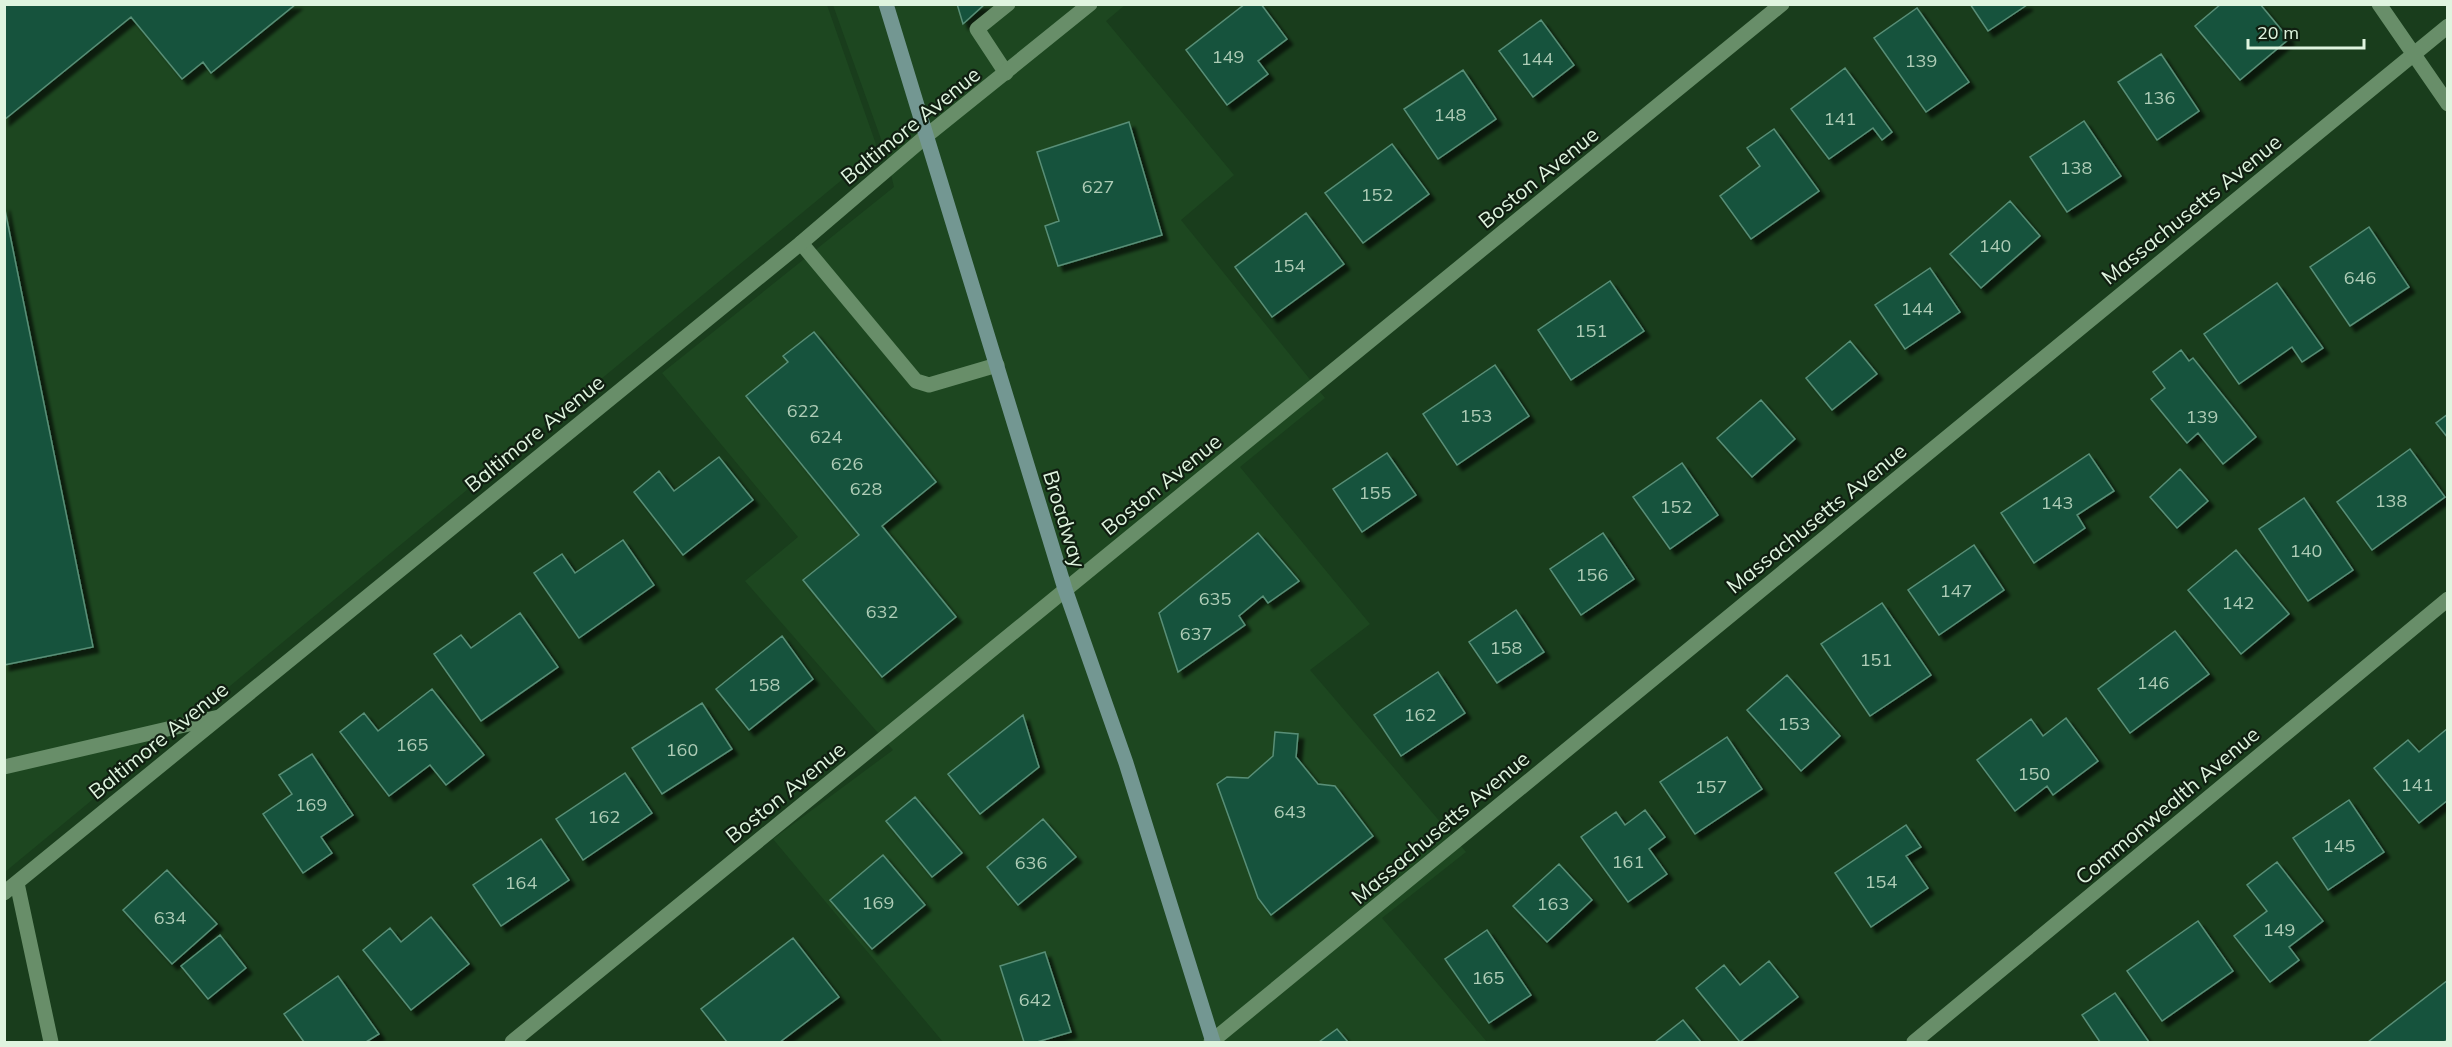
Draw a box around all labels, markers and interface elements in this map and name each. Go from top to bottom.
scale bar [2248,12,2364,50]
text: 20 m [2257,21,2299,44]
house number: 149 [1212,45,1244,68]
house number: 144 [1521,47,1553,70]
house number: 139 [1905,49,1937,72]
street label: Baltimore Avenue [835,61,985,189]
house number: 136 [2143,86,2175,109]
house number: 148 [1434,103,1466,126]
house number: 141 [1824,107,1856,130]
street label: Boston Avenue [1473,121,1603,233]
street label: Massachusetts Avenue [2096,128,2286,290]
house number: 138 [2060,156,2092,179]
house number: 627 [1082,175,1114,198]
house number: 152 [1361,183,1393,206]
house number: 140 [1979,234,2011,257]
house number: 154 [1273,254,1305,277]
house number: 646 [2344,266,2376,289]
house number: 144 [1901,297,1933,320]
house number: 151 [1575,319,1607,342]
street label: Baltimore Avenue [459,369,609,497]
house number: 622 [787,399,819,422]
house number: 153 [1460,404,1492,427]
house number: 139 [2186,405,2218,428]
house number: 624 [810,425,842,448]
street label: Boston Avenue [1096,428,1226,540]
street label: Massachusetts Avenue [1721,437,1911,599]
house number: 626 [831,452,863,475]
street label: Broadway [1038,467,1092,571]
house number: 628 [850,477,882,500]
house number: 155 [1359,481,1391,504]
house number: 138 [2375,489,2407,512]
house number: 143 [2041,491,2073,514]
house number: 152 [1660,495,1692,518]
house number: 140 [2290,539,2322,562]
house number: 156 [1576,563,1608,586]
house number: 147 [1940,579,1972,602]
house number: 635 [1199,587,1231,610]
house number: 142 [2222,591,2254,614]
house number: 632 [866,600,898,623]
house number: 637 [1180,622,1212,645]
house number: 158 [1490,636,1522,659]
house number: 151 [1860,648,1892,671]
house number: 146 [2137,671,2169,694]
house number: 158 [748,673,780,696]
street label: Baltimore Avenue [83,676,233,804]
house number: 162 [1404,703,1436,726]
house number: 153 [1778,712,1810,735]
street label: Commonwealth Avenue [2070,720,2264,890]
house number: 165 [396,733,428,756]
street label: Boston Avenue [720,736,850,848]
house number: 160 [666,738,698,761]
street label: Massachusetts Avenue [1346,745,1534,909]
house number: 150 [2018,762,2050,785]
house number: 141 [2401,773,2433,796]
house number: 157 [1695,775,1727,798]
house number: 169 [295,793,327,816]
house number: 643 [1274,800,1306,823]
house number: 162 [588,805,620,828]
house number: 145 [2323,834,2355,857]
house number: 161 [1612,850,1644,873]
house number: 636 [1015,851,1047,874]
house number: 154 [1865,870,1897,893]
house number: 164 [505,871,537,894]
house number: 169 [862,891,894,914]
house number: 163 [1537,892,1569,915]
house number: 634 [154,906,186,929]
house number: 149 [2263,918,2295,941]
house number: 165 [1472,966,1504,989]
house number: 642 [1019,988,1051,1011]

